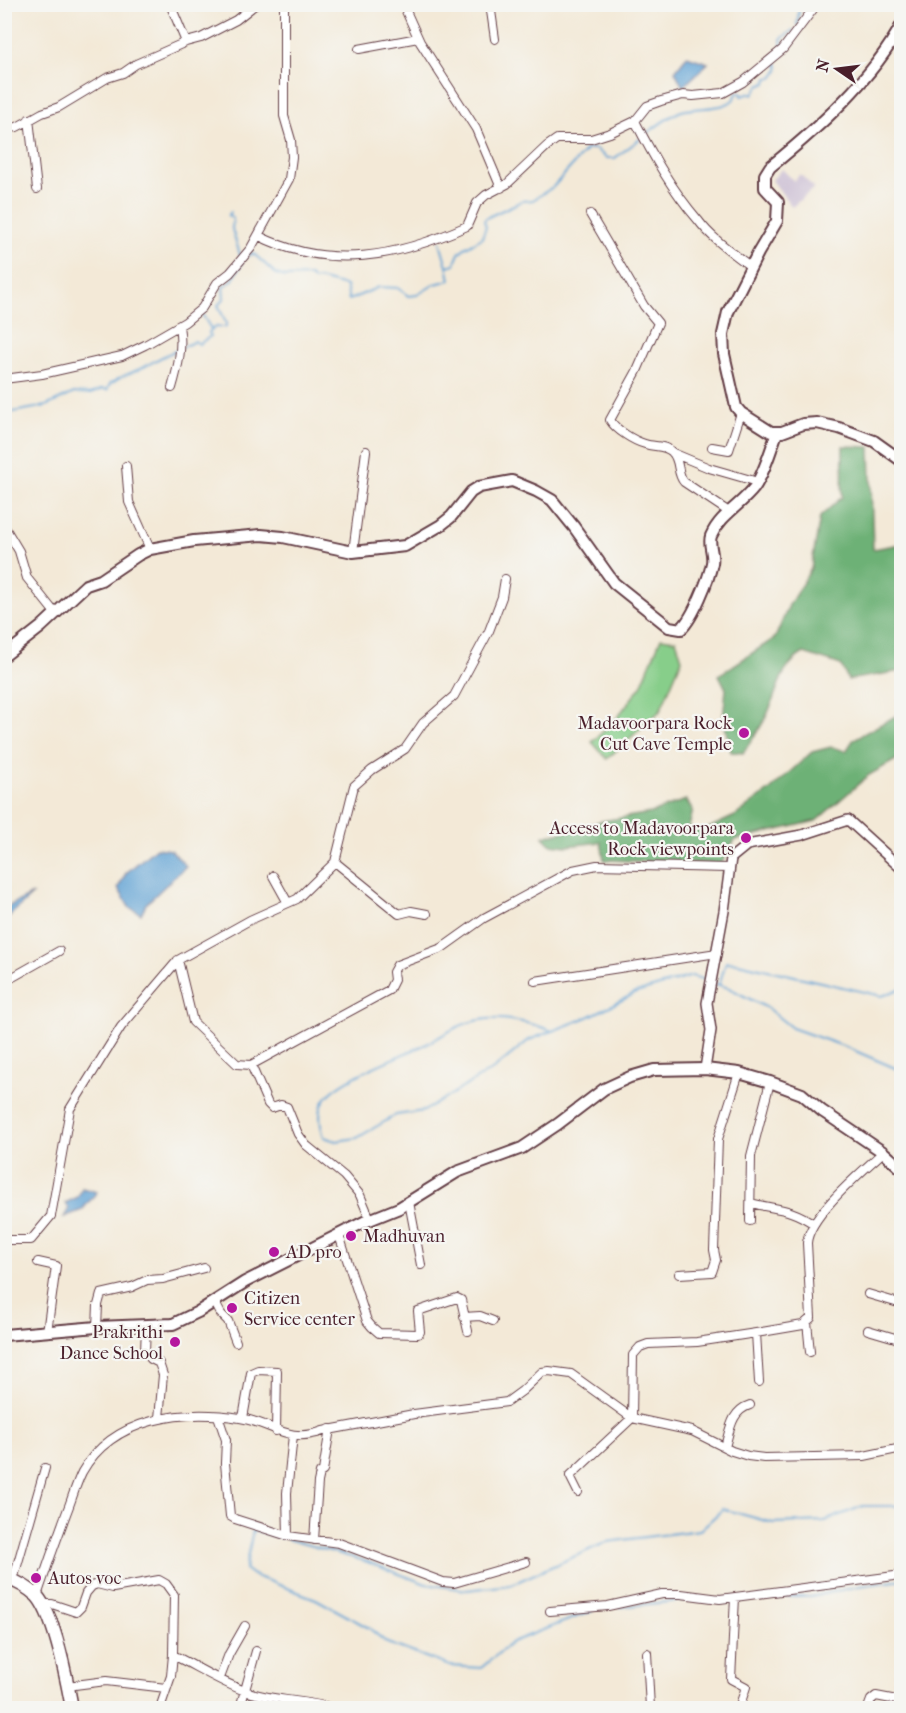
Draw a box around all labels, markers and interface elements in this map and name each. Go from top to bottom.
north arrow [807,39,867,99]
text: N [812,56,834,74]
place label: Madavoorpara Rock Cut Cave Temple [577,713,733,755]
marker: Madavoorpara Rock Cut Cave Temple [737,726,751,740]
place label: Access to Madavoorpara Rock viewpoints [548,818,735,860]
marker: Access to Madavoorpara Rock viewpoints [739,831,753,845]
place label: Madhuvan [363,1226,446,1247]
marker: Madhuvan [344,1229,358,1243]
place label: AD pro [285,1242,342,1263]
marker: AD pro [267,1245,281,1259]
place label: Citizen Service center [244,1288,355,1330]
marker: Citizen Service center [225,1301,239,1315]
place label: Prakrithi Dance School [60,1322,164,1364]
marker: Prakrithi Dance School [168,1335,182,1349]
place label: Autos voc [47,1568,121,1589]
marker: Autos voc [29,1571,43,1585]

